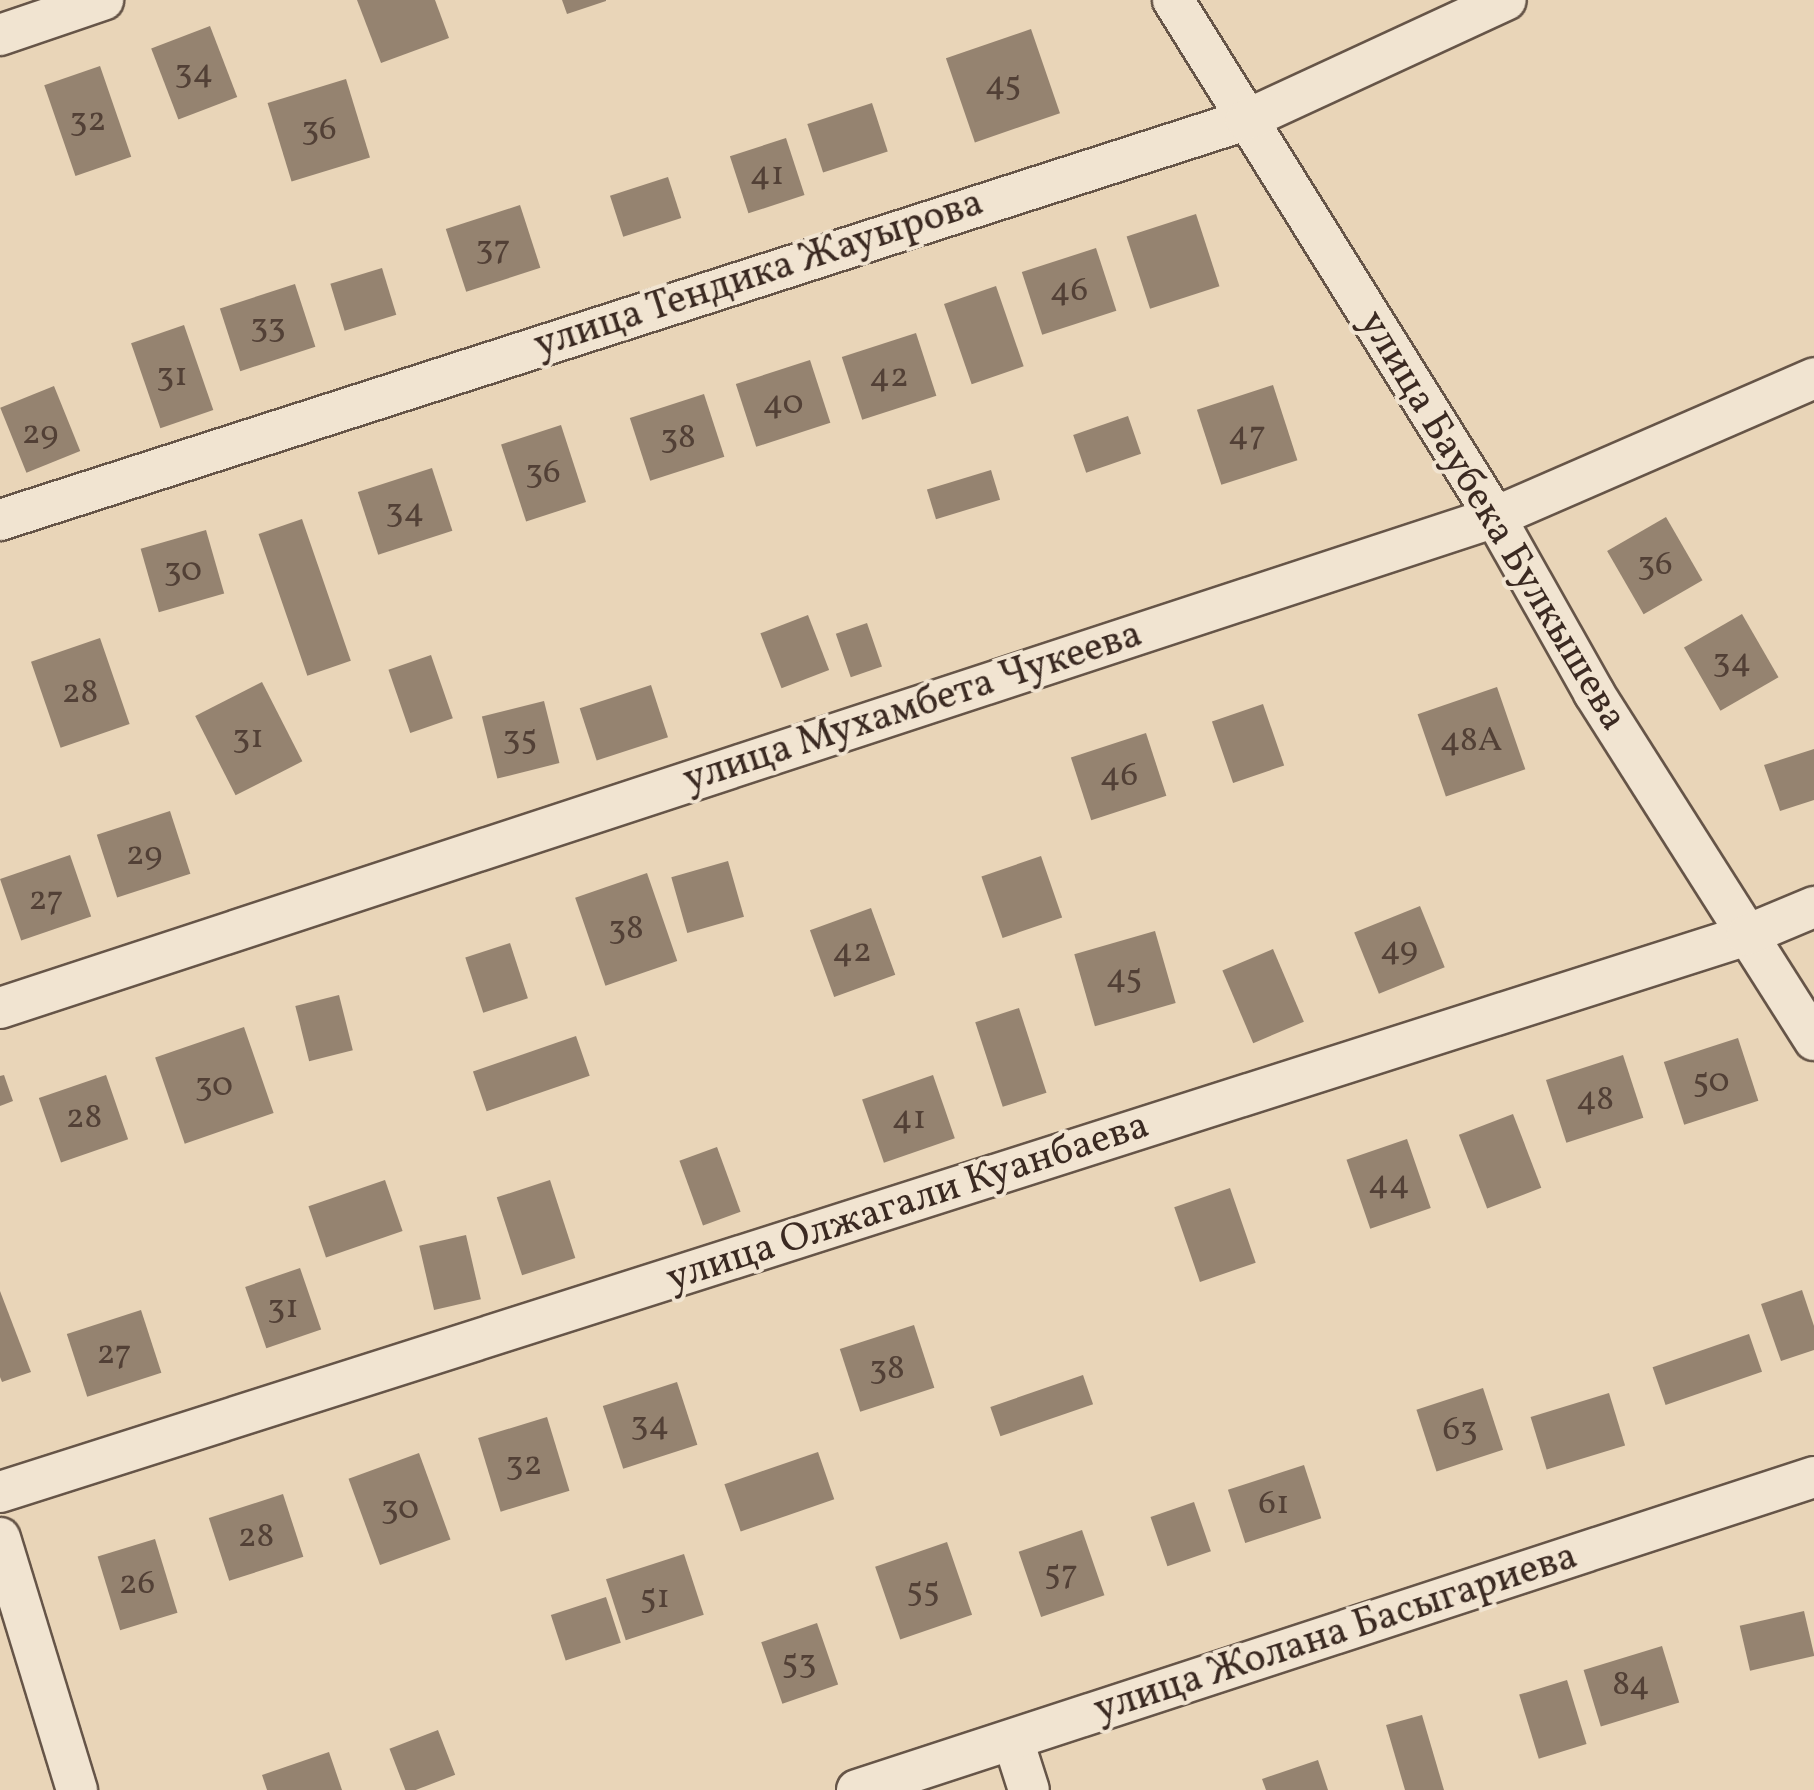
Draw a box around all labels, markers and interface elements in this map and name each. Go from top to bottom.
house number: 34 [175,52,213,94]
house number: 45 [985,64,1021,106]
house number: 32 [70,100,106,142]
house number: 36 [301,109,337,151]
house number: 41 [750,154,784,196]
street label: улица Тендика Жауырова [528,179,990,371]
house number: 37 [476,228,510,270]
house number: 46 [1050,270,1088,312]
street label: улица Баубека Булкышева [1347,302,1637,740]
house number: 33 [250,306,286,348]
house number: 31 [156,355,188,397]
house number: 42 [869,356,909,398]
house number: 40 [762,383,804,425]
house number: 29 [22,413,58,455]
house number: 47 [1228,414,1266,456]
house number: 38 [660,417,696,459]
house number: 36 [525,452,561,494]
house number: 34 [386,491,424,533]
house number: 36 [1637,544,1673,586]
house number: 30 [164,550,202,592]
street label: улица Мухамбета Чукеева [678,611,1148,805]
house number: 34 [1713,641,1751,683]
house number: 28 [62,672,98,714]
house number: 31 [232,717,264,759]
house number: 35 [503,718,537,760]
house number: 48А [1440,720,1502,762]
house number: 46 [1100,755,1138,797]
house number: 29 [126,834,162,876]
house number: 27 [29,879,63,921]
house number: 38 [608,908,644,950]
house number: 49 [1380,929,1418,971]
house number: 42 [832,931,872,973]
house number: 45 [1106,957,1142,999]
house number: 50 [1692,1061,1730,1103]
house number: 30 [195,1065,233,1107]
house number: 48 [1576,1079,1614,1121]
house number: 28 [66,1097,102,1139]
house number: 41 [892,1098,926,1140]
street label: улица Олжагали Куанбаева [661,1102,1155,1304]
house number: 44 [1368,1163,1410,1205]
house number: 31 [267,1287,299,1329]
house number: 27 [97,1333,131,1375]
house number: 38 [869,1348,905,1390]
house number: 34 [631,1404,669,1446]
house number: 63 [1442,1409,1478,1451]
house number: 32 [506,1444,542,1486]
house number: 61 [1258,1483,1290,1525]
house number: 30 [381,1488,419,1530]
house number: 28 [238,1516,274,1558]
street label: улица Жолана Басыгариева [1088,1533,1584,1735]
house number: 57 [1044,1553,1078,1595]
house number: 26 [119,1563,155,1605]
house number: 55 [906,1570,940,1612]
house number: 51 [640,1577,670,1619]
house number: 53 [782,1642,816,1684]
house number: 84 [1612,1664,1650,1706]

